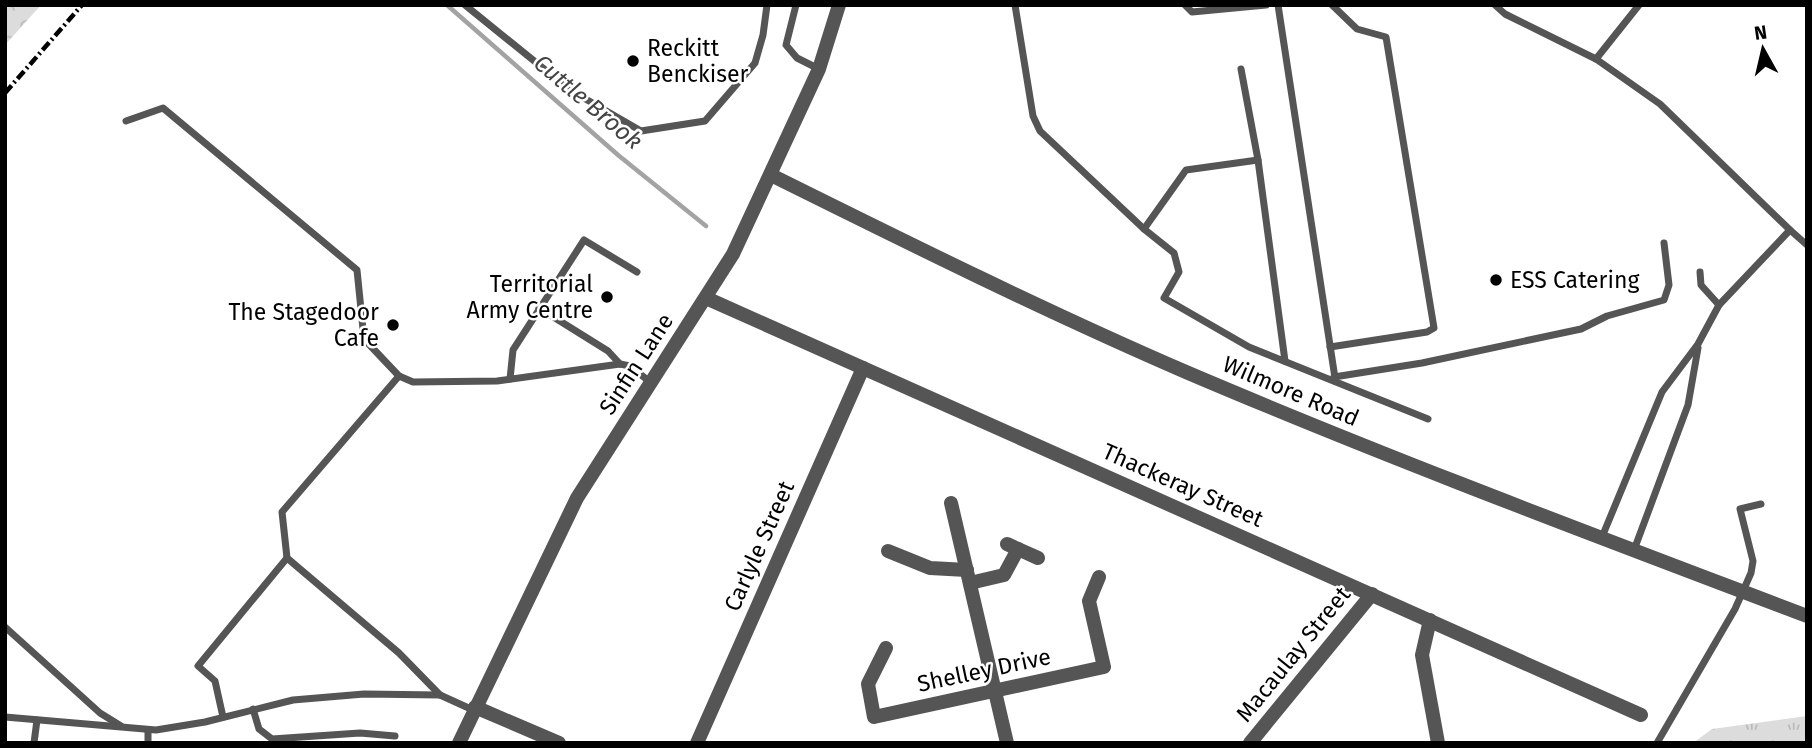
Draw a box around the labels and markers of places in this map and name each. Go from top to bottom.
place label: Reckitt Benckiser [647,34,749,88]
marker: Reckitt Benckiser [625,53,641,69]
place label: ESS Catering [1510,266,1639,294]
place label: Territorial Army Centre [467,270,593,324]
marker: ESS Catering [1488,272,1504,288]
marker: Territorial Army Centre [599,289,615,305]
place label: The Stagedoor Cafe [228,298,379,352]
marker: The Stagedoor Cafe [385,317,401,333]

